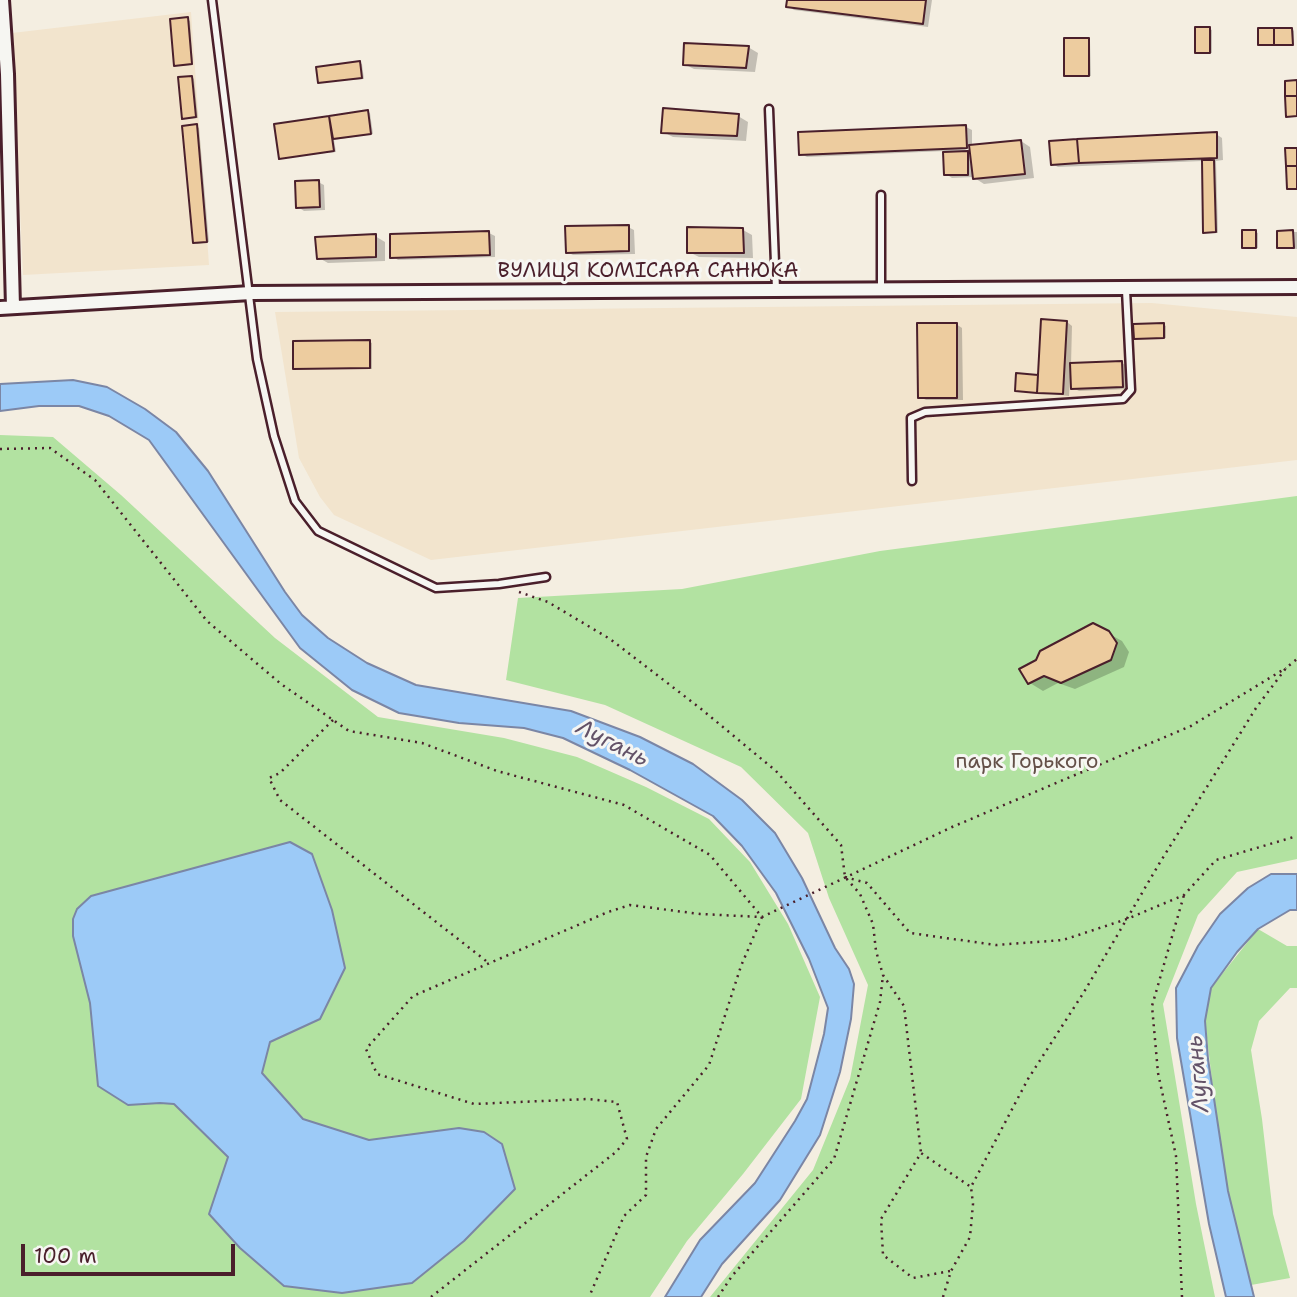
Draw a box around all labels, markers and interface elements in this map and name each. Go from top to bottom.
street label: ВУЛИЦЯ КОМІСАРА САНЮКА [497,259,799,285]
water label: Лугань [571,714,653,774]
park label: парк Горького [955,750,1099,776]
water label: Лугань [1182,1034,1216,1114]
scale bar [24,1230,238,1274]
text: 100 m [34,1242,97,1270]

